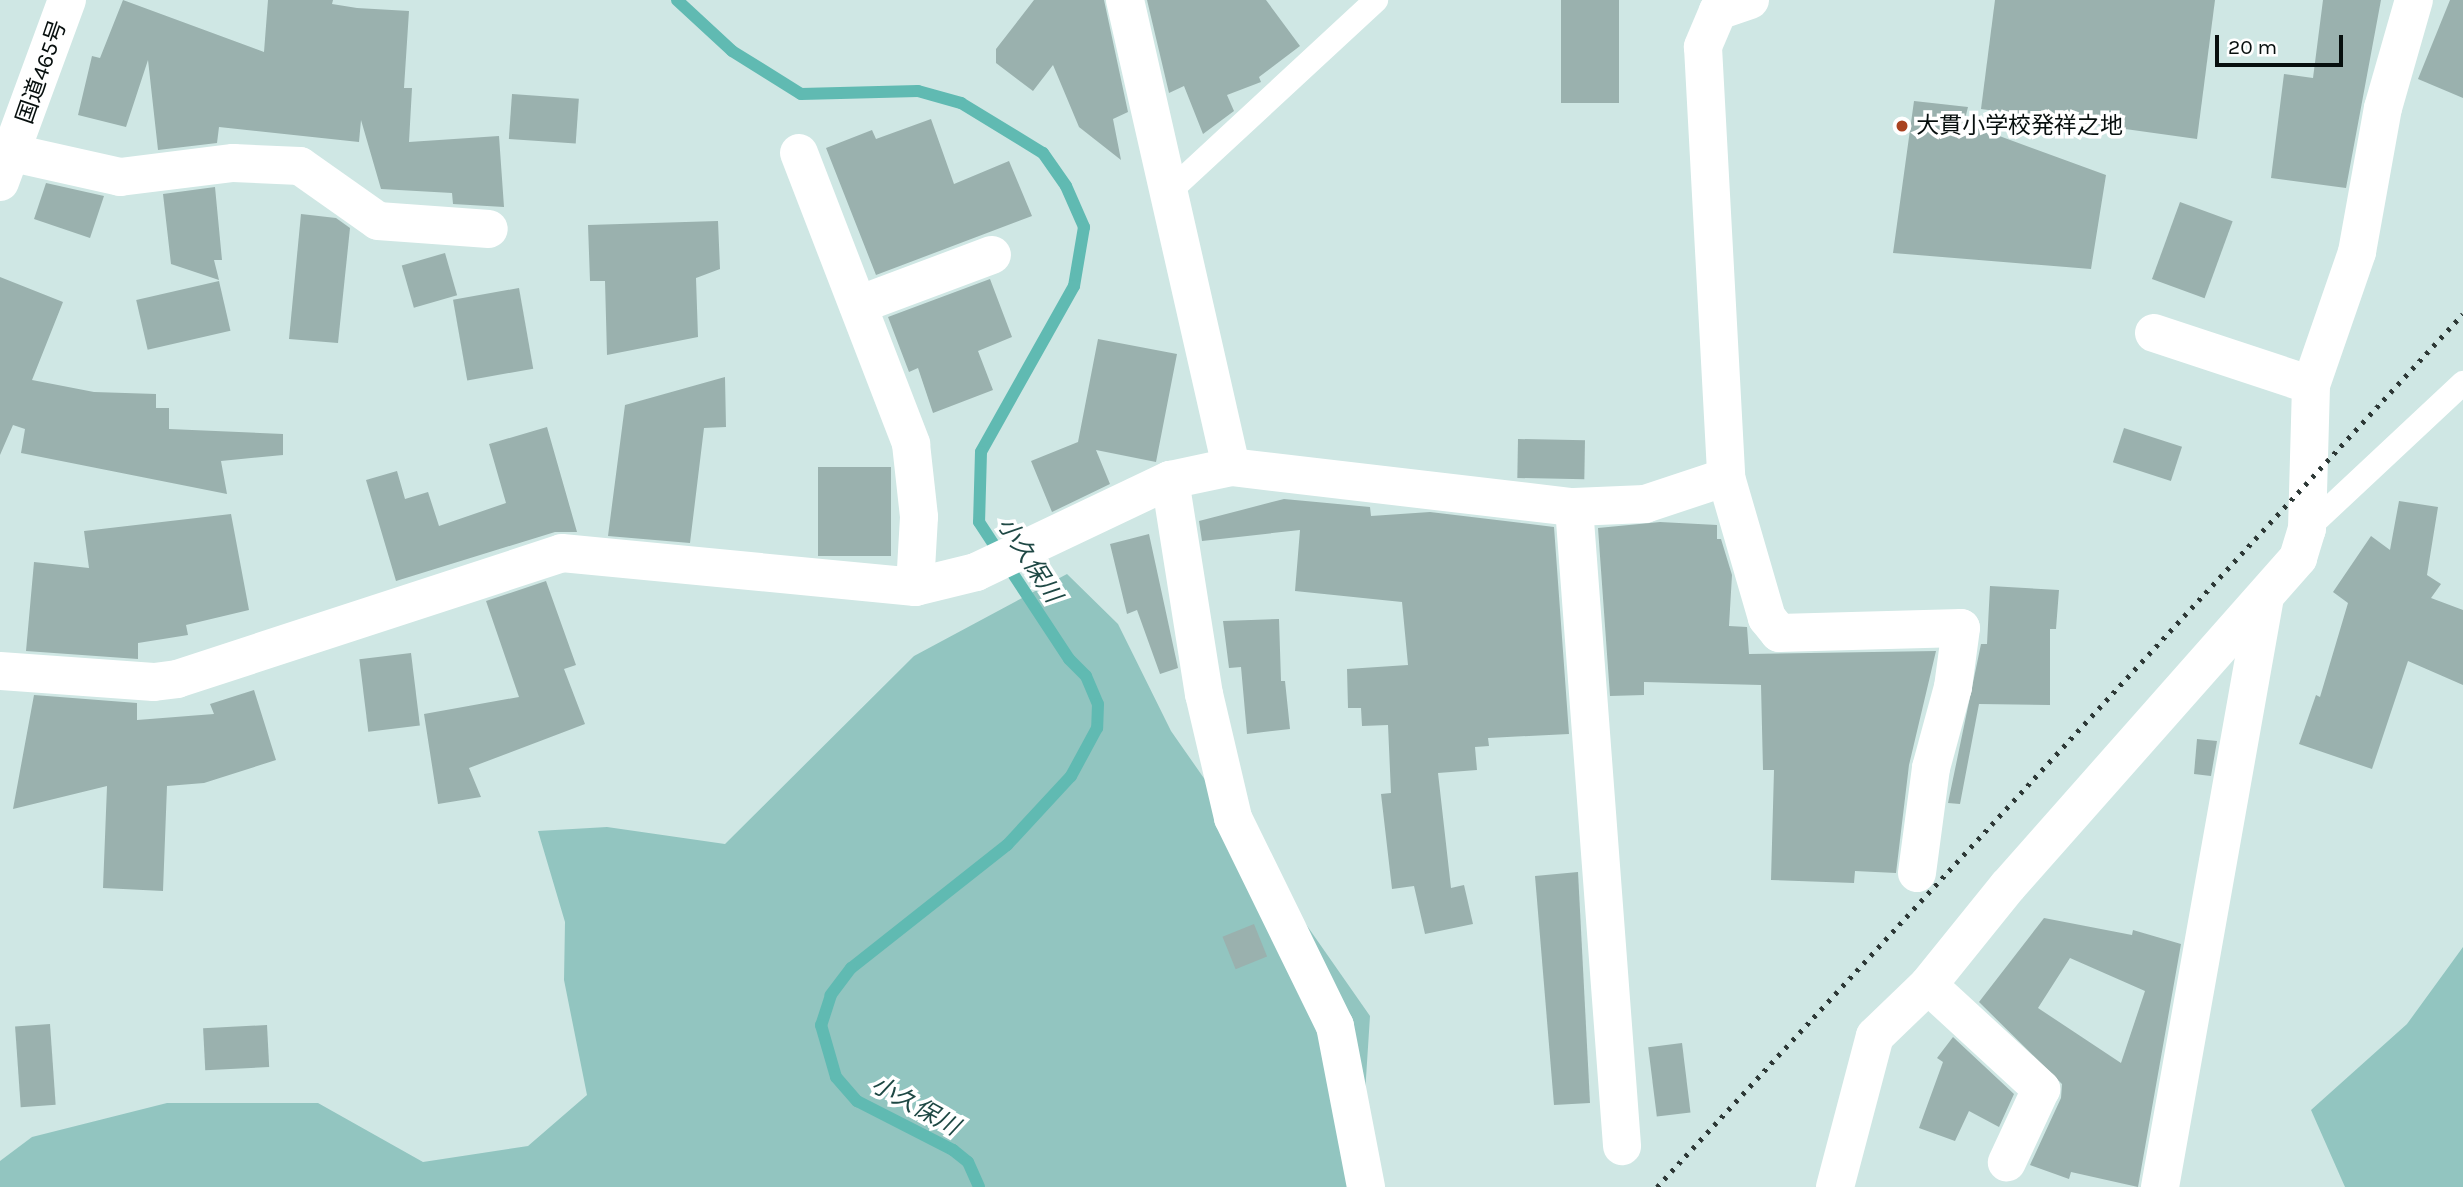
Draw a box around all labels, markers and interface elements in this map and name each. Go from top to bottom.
street label: 国道465号 [11,16,73,128]
scale bar [2218,21,2346,65]
text: 20 m [2228,35,2277,59]
place label: 大貫小学校発祥之地 [1916,112,2123,140]
marker: 大貫小学校発祥之地 [1894,118,1910,134]
water label: 小久保川 [991,512,1067,608]
water label: 小久保川 [866,1070,964,1142]

